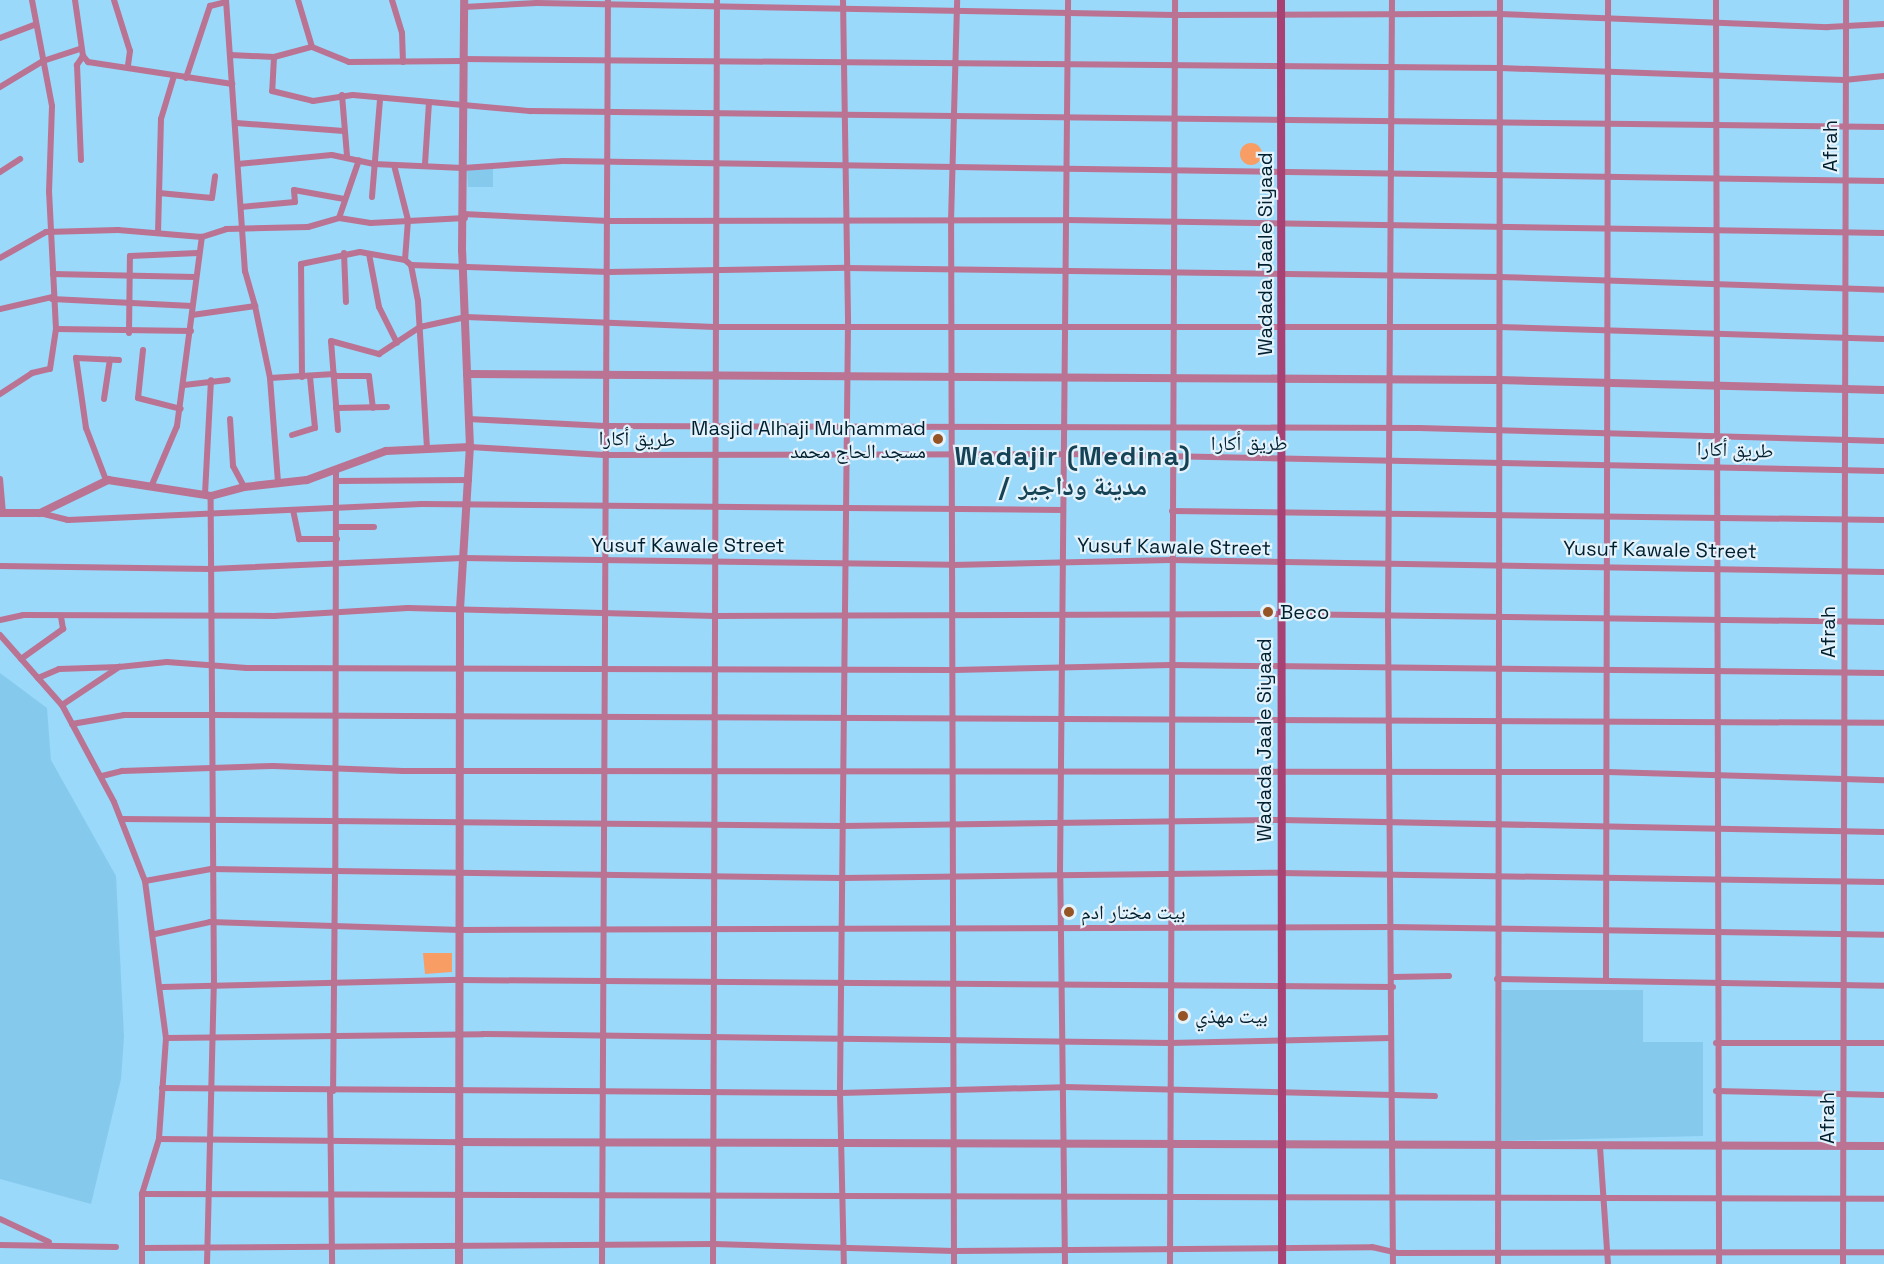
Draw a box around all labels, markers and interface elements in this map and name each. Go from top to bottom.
street label: Afrah [1818,120,1842,172]
street label: Wadada Jaale Siyaad [1253,152,1277,356]
place label: Masjid Alhaji Muhammad مسجد الحاج محمد [691,416,926,463]
street label: طريق أكارا [598,426,676,452]
street label: طريق أكارا [1211,431,1287,455]
marker: Masjid Alhaji Muhammad مسجد الحاج محمد [931,432,945,446]
street label: طريق أكارا [1696,437,1774,463]
district label: Wadajir (Medina) / مدينة وداجير [955,441,1191,502]
street label: Yusuf Kawale Street [591,533,785,557]
street label: Yusuf Kawale Street [1077,533,1271,561]
street label: Yusuf Kawale Street [1563,536,1757,564]
place label: Beco [1280,600,1329,624]
marker: Beco [1261,605,1275,619]
street label: Afrah [1816,606,1840,658]
street label: Wadada Jaale Siyaad [1252,638,1276,842]
place label: بيت مختار ادم [1081,900,1186,924]
marker: بيت مختار ادم [1062,905,1076,919]
place label: بيت مهذي [1195,1004,1268,1028]
marker: بيت مهذي [1176,1009,1190,1023]
street label: Afrah [1815,1092,1839,1144]

